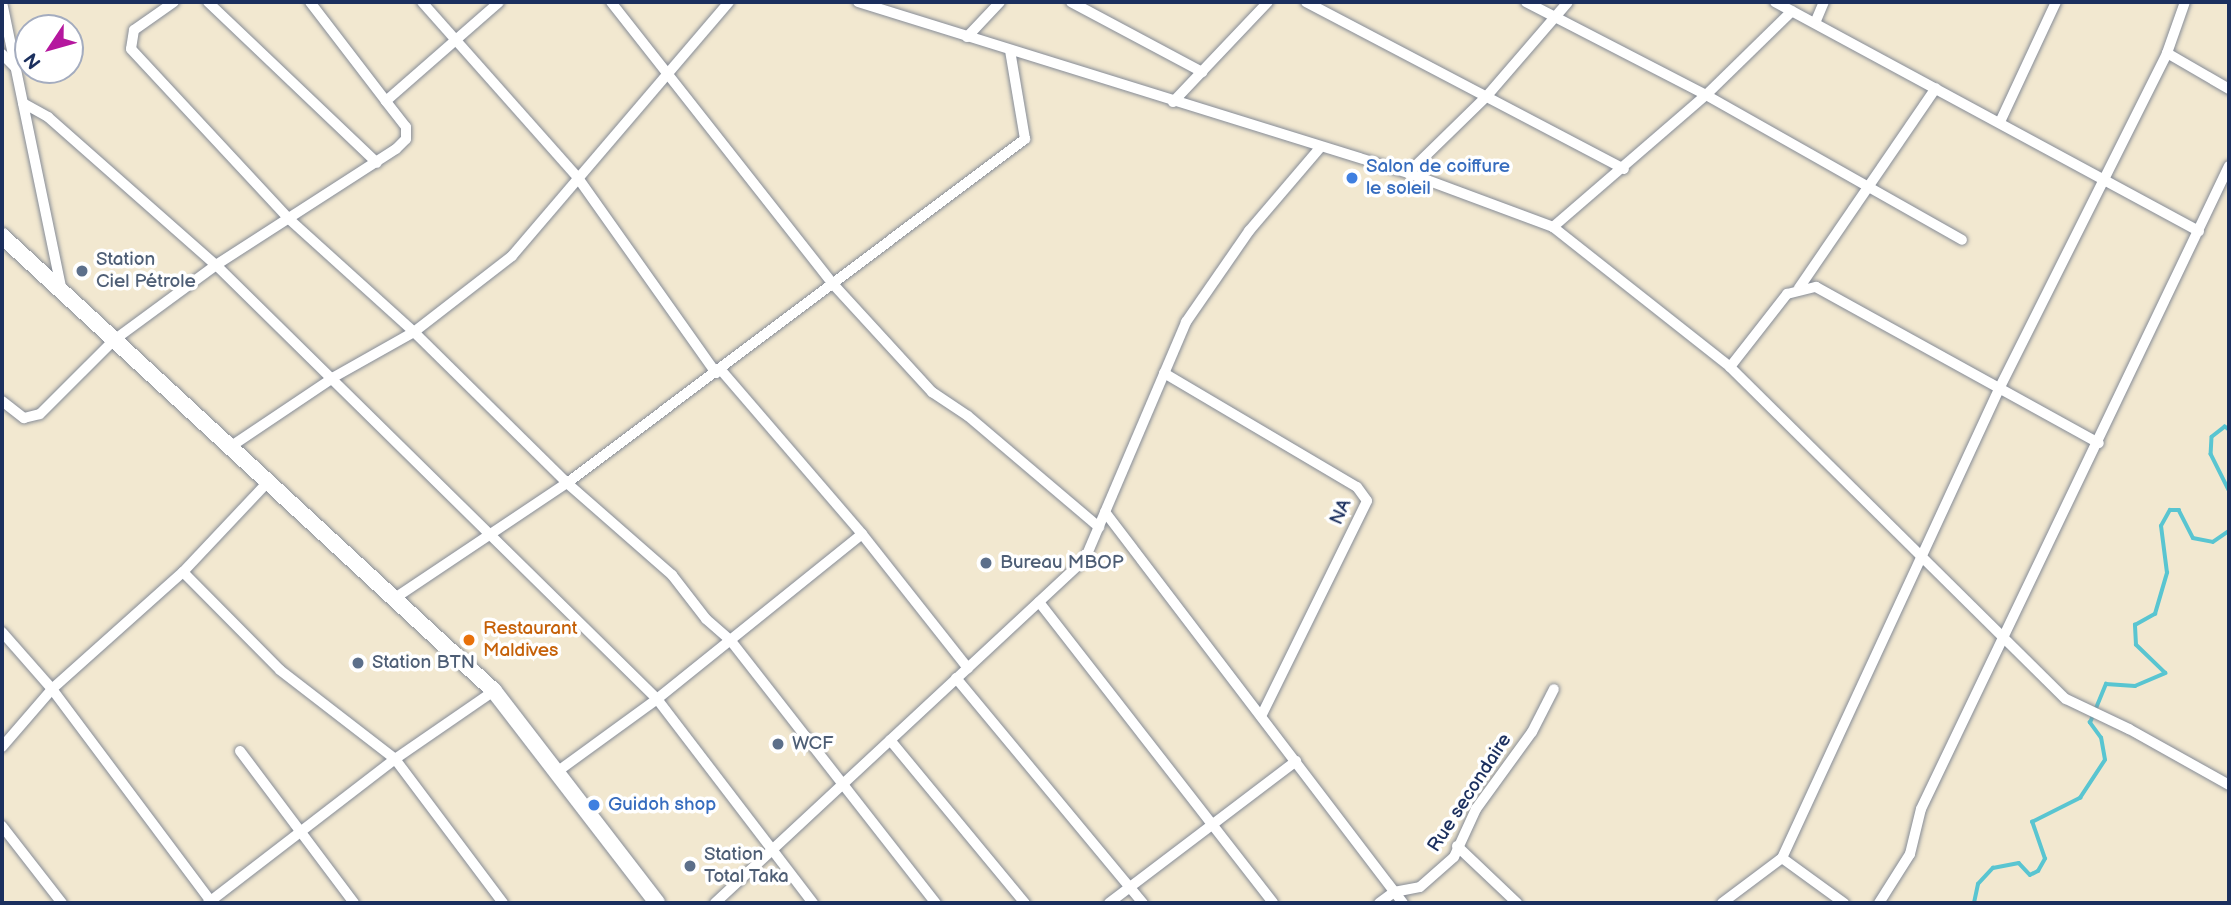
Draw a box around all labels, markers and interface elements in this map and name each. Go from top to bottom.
north arrow [14,14,84,84]
text: N [20,48,47,73]
place label: Salon de coiffure le soleil [1366,156,1510,200]
marker: Salon de coiffure le soleil [1344,170,1360,186]
place label: Station Ciel Pétrole [96,249,196,293]
marker: Station Ciel Pétrole [74,263,90,279]
street label: NA [1325,496,1357,528]
place label: Bureau MBOP [1000,552,1124,574]
marker: Bureau MBOP [978,555,994,571]
place label: Restaurant Maldives [483,618,578,662]
marker: Restaurant Maldives [461,632,477,648]
place label: Station BTN [372,652,475,674]
marker: Station BTN [350,655,366,671]
street label: Rue secondaire [1423,730,1517,856]
place label: WCF [792,733,833,755]
marker: WCF [770,736,786,752]
place label: Guidoh shop [608,794,716,816]
marker: Guidoh shop [586,797,602,813]
place label: Station Total Taka [704,844,789,888]
marker: Station Total Taka [682,858,698,874]

